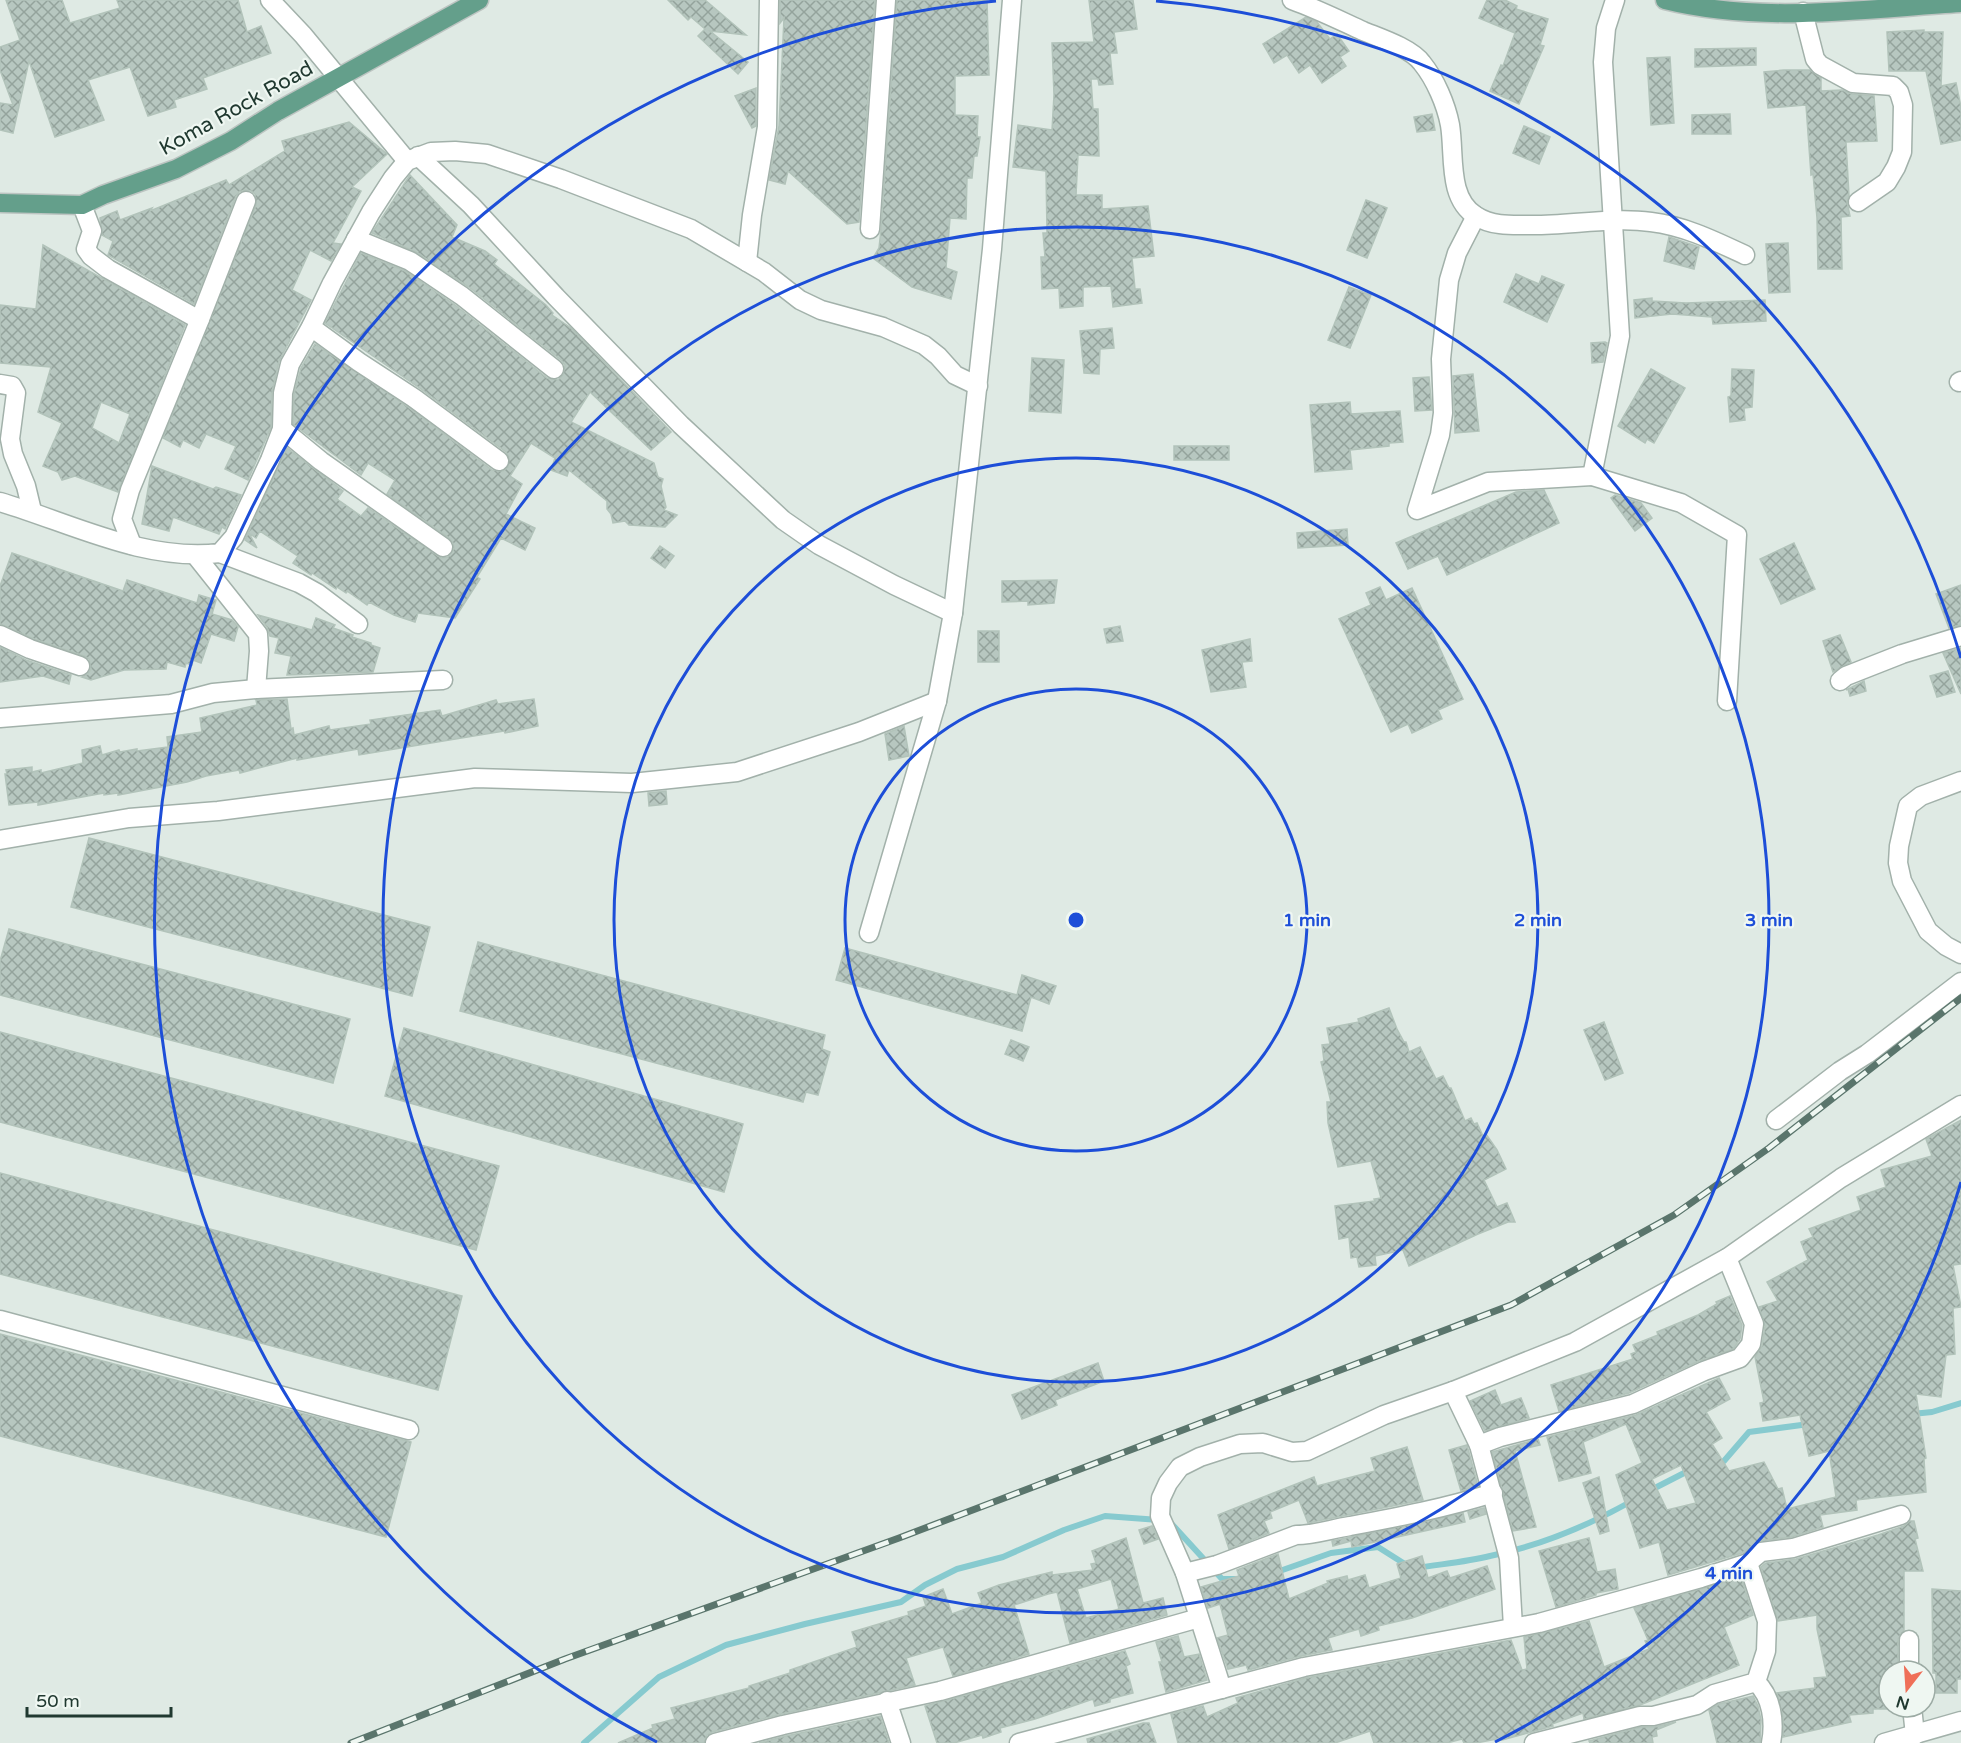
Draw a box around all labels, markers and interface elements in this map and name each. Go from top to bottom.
street label: Koma Rock Road [155,56,318,161]
text: 1 min [1283,909,1331,931]
text: 2 min [1514,909,1562,931]
text: 3 min [1745,909,1793,931]
centre of rings [1066,910,1086,930]
text: 4 min [1705,1562,1753,1584]
north arrow [1877,1659,1937,1719]
scale bar [27,1680,171,1718]
text: 50 m [36,1690,80,1712]
text: N [1894,1691,1912,1714]

